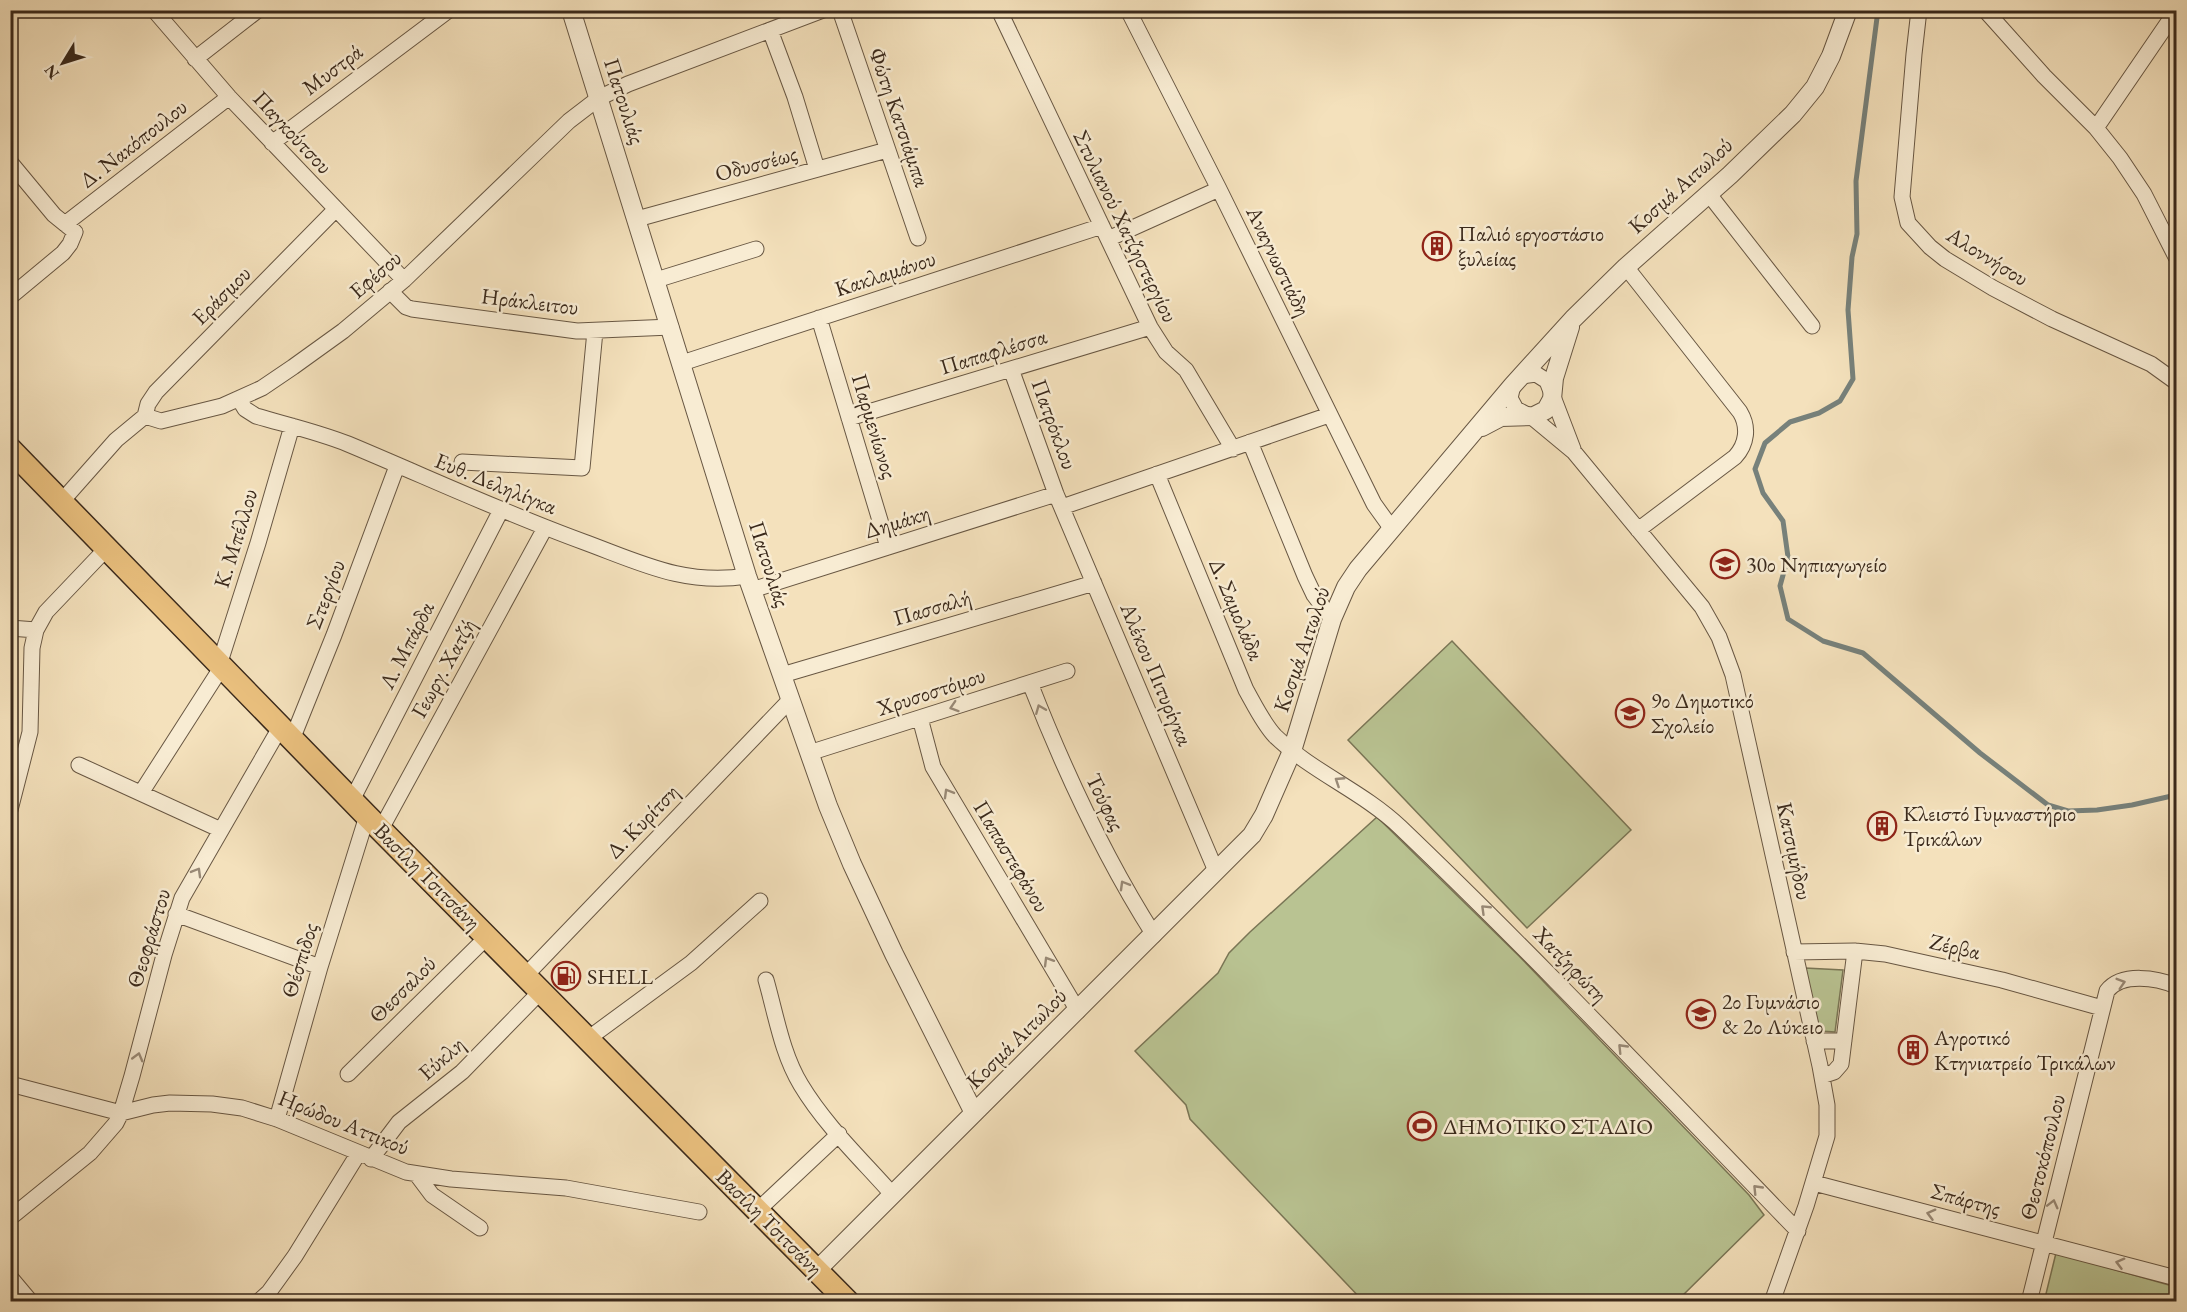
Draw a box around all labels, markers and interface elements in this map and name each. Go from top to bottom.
north arrow [33,33,93,93]
street label: Μυστρά [296,37,369,102]
street label: Φώτη Κατσιάμπα [862,44,937,191]
street label: Πατουλιάς [597,55,652,148]
text: N [39,60,64,83]
street label: Παγκούτσου [247,84,339,180]
street label: Δ. Νακόπουλου [73,92,193,195]
street label: Στυλιανού Χατζηστεργίου [1066,125,1185,327]
street label: Κοσμά Αιτωλού [1622,131,1739,240]
street label: Οδυσσέως [712,139,800,188]
street label: Αναγνωστιάδη [1239,201,1318,321]
place label: Παλιό εργοστάσιο ξυλείας [1458,219,1604,273]
street label: Αλοννήσου [1941,219,2034,293]
building icon: Παλιό εργοστάσιο ξυλείας [1421,230,1453,262]
street label: Εφέσου [343,244,408,305]
street label: Κακλαμάνου [831,244,939,303]
street label: Εράσμου [186,260,257,331]
street label: Ηράκλειτου [480,281,580,322]
street label: Παπαφλέσσα [936,321,1051,381]
street label: Παρμενίωνος [845,370,904,482]
street label: Πατρόκλου [1025,375,1084,473]
street label: Ευθ. Δεληλίγκα [431,446,562,521]
street label: Κ. Μπέλλου [207,485,264,591]
street label: Δημάκη [861,498,934,545]
street label: Πατουλιάς [742,518,797,611]
school or university icon: 30ο Νηπιαγωγείο [1709,548,1741,580]
place label: 30ο Νηπιαγωγείο [1746,550,1887,579]
street label: Δ. Σαμολάδα [1202,554,1271,665]
street label: Στεργίου [299,555,352,633]
street label: Πασσαλή [890,583,974,632]
street label: Κοσμά Αιτωλού [1266,583,1337,716]
street label: Λ. Μπάρδα [372,596,441,695]
street label: Αλέκου Πιτυρίγκα [1113,598,1200,751]
street label: Γεωργ. Χατζή [404,614,483,723]
street label: Χρυσοστόμου [872,660,989,723]
place label: 9ο Δημοτικό Σχολείο [1651,686,1754,740]
school or university icon: 9ο Δημοτικό Σχολείο [1614,697,1646,729]
one-way arrow [949,700,960,712]
one-way arrow [1035,704,1047,715]
street label: Τούφας [1079,769,1132,836]
one-way arrow [1335,777,1346,788]
street label: Δ. Κυρίτση [600,778,685,865]
one-way arrow [944,789,956,799]
street label: Παπαστεφάνου [967,795,1056,917]
place label: Κλειστό Γυμναστήριο Τρικάλων [1903,799,2076,853]
street label: Κατσιμήδου [1770,800,1819,903]
building icon: Κλειστό Γυμναστήριο Τρικάλων [1866,810,1898,842]
street label: Βασίλη Τσιτσάνη [368,816,488,936]
one-way arrow [189,868,201,878]
one-way arrow [1119,881,1131,891]
street label: Θεοφράστου [120,885,177,991]
one-way arrow [1481,906,1492,917]
street label: Θέσπιδος [274,919,325,1001]
street label: Χατζηφώτη [1526,919,1614,1009]
street label: Ζέρβα [1927,927,1984,967]
street label: Θεσσαλού [362,949,442,1029]
one-way arrow [1044,957,1055,967]
fuel station icon: SHELL [550,960,582,992]
place label: SHELL [587,962,653,991]
one-way arrow [2115,978,2126,990]
street label: Κοσμά Αιτωλού [960,982,1073,1095]
place label: 2ο Γυμνάσιο & 2ο Λύκειο [1722,987,1823,1041]
school or university icon: 2ο Γυμνάσιο & 2ο Λύκειο [1685,998,1717,1030]
place label: Αγροτικό Κτηνιατρείο Τρικάλων [1933,1023,2116,1077]
street label: Εύκλη [412,1030,471,1087]
building icon: Αγροτικό Κτηνιατρείο Τρικάλων [1897,1034,1929,1066]
one-way arrow [1618,1045,1629,1056]
one-way arrow [130,1052,143,1062]
street label: Ηρώδου Αττικού [274,1083,414,1162]
street label: Θεοτοκόπουλου [2013,1091,2072,1223]
sports icon: ΔΗΜΟΤΙΚΟ ΣΤΑΔΙΟ [1406,1110,1438,1142]
place label: ΔΗΜΟΤΙΚΟ ΣΤΑΔΙΟ [1443,1112,1653,1141]
street label: Βασίλη Τσιτσάνη [710,1162,830,1282]
street label: Σπάρτης [1928,1176,2004,1223]
one-way arrow [1753,1185,1764,1195]
one-way arrow [2046,1199,2059,1209]
one-way arrow [1926,1208,1936,1221]
one-way arrow [2115,1258,2125,1271]

